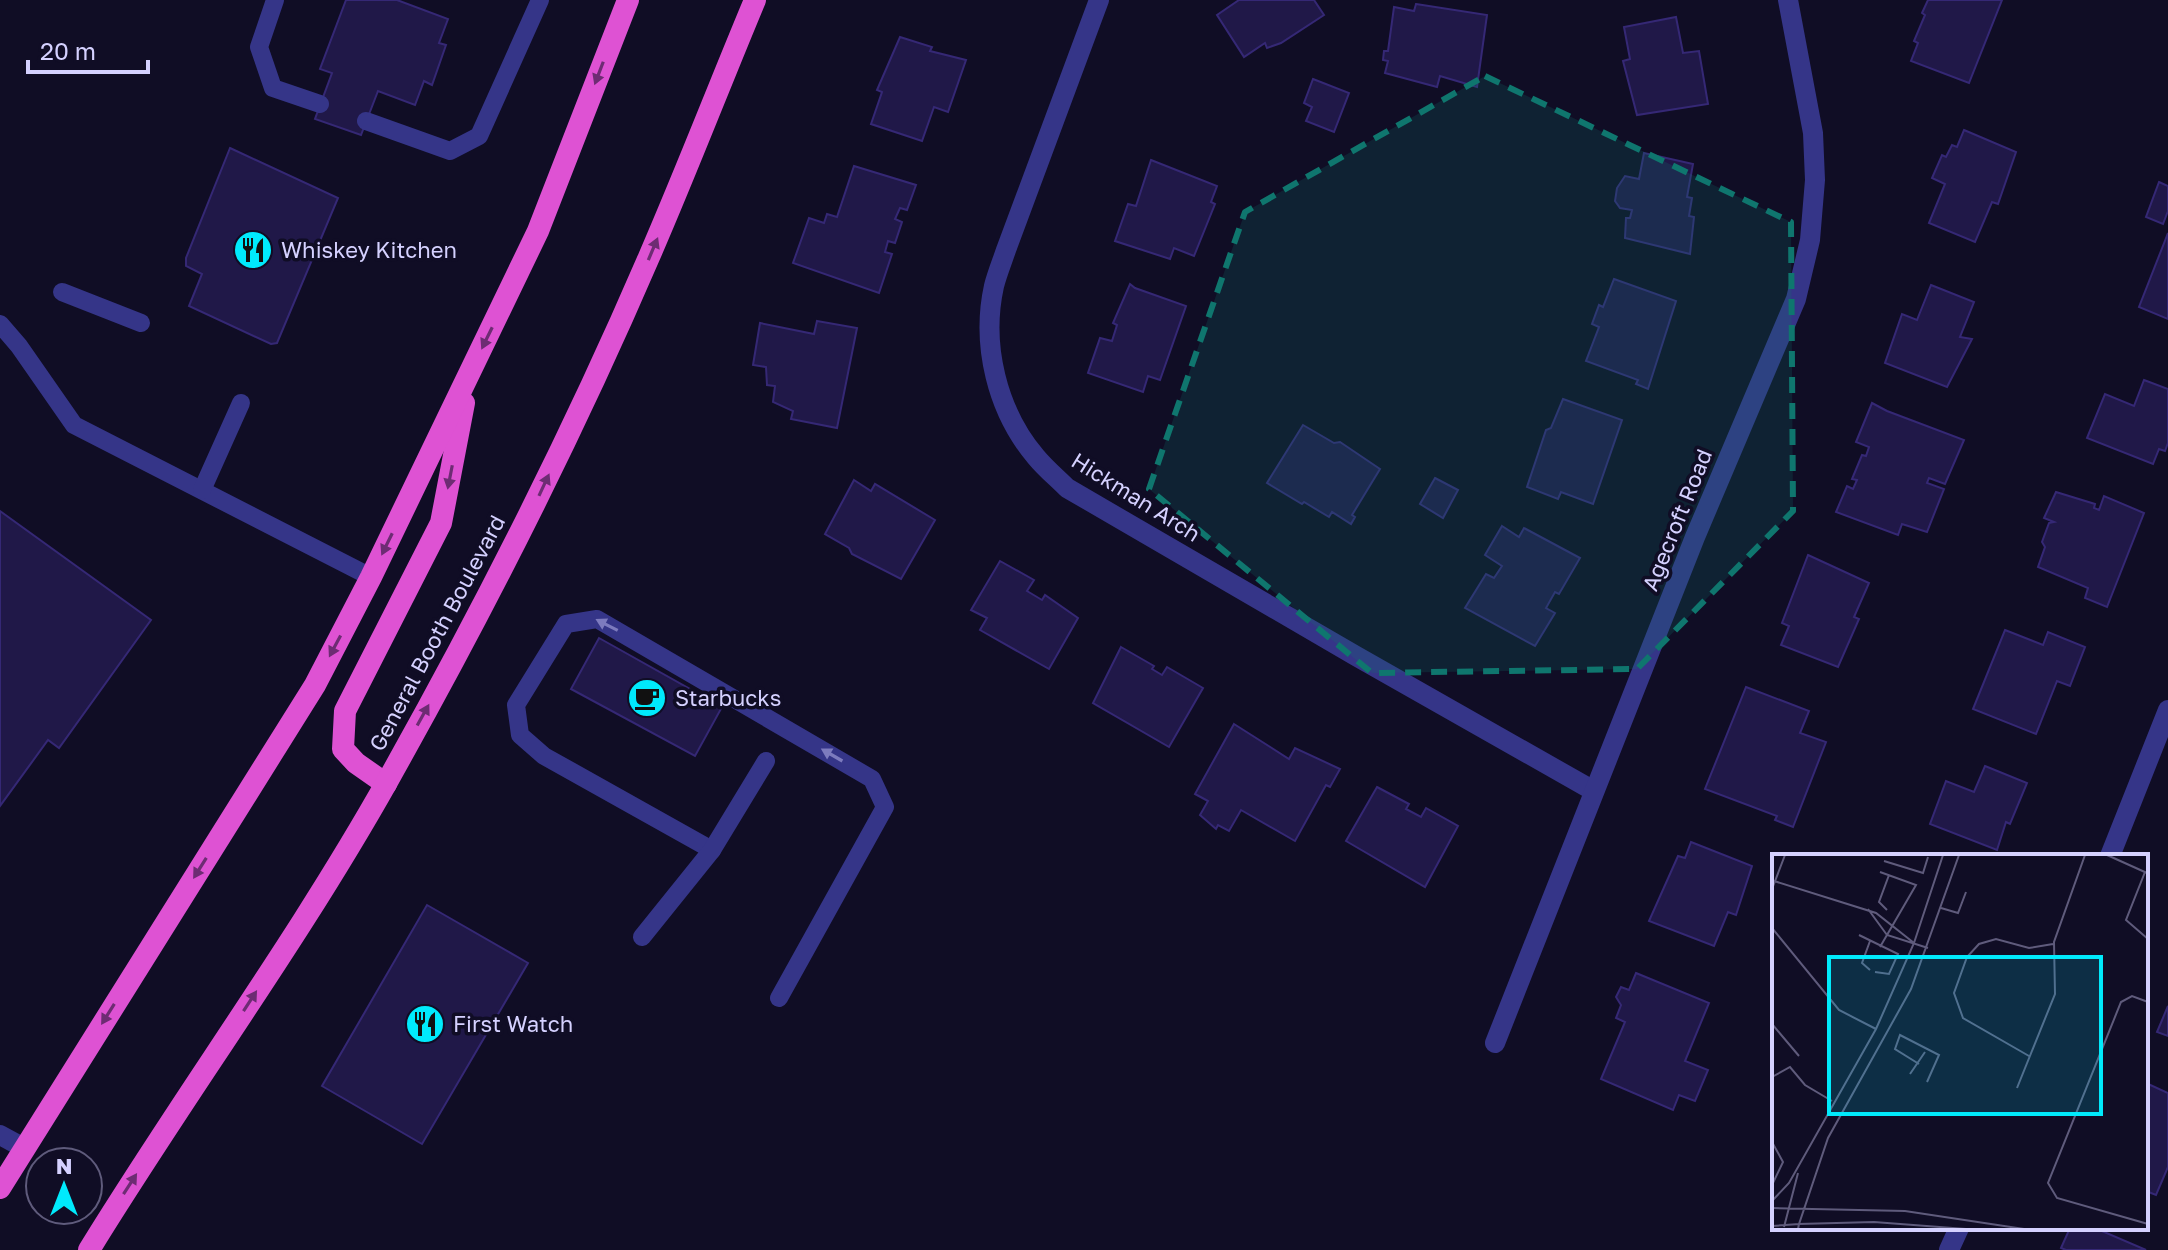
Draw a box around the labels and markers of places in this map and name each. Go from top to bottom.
restaurant icon: Whiskey Kitchen [232,229,274,271]
place label: Whiskey Kitchen [281,236,457,263]
cafe icon: Starbucks [626,677,668,719]
place label: Starbucks [675,684,781,711]
restaurant icon: First Watch [404,1003,446,1045]
place label: First Watch [453,1010,573,1037]

